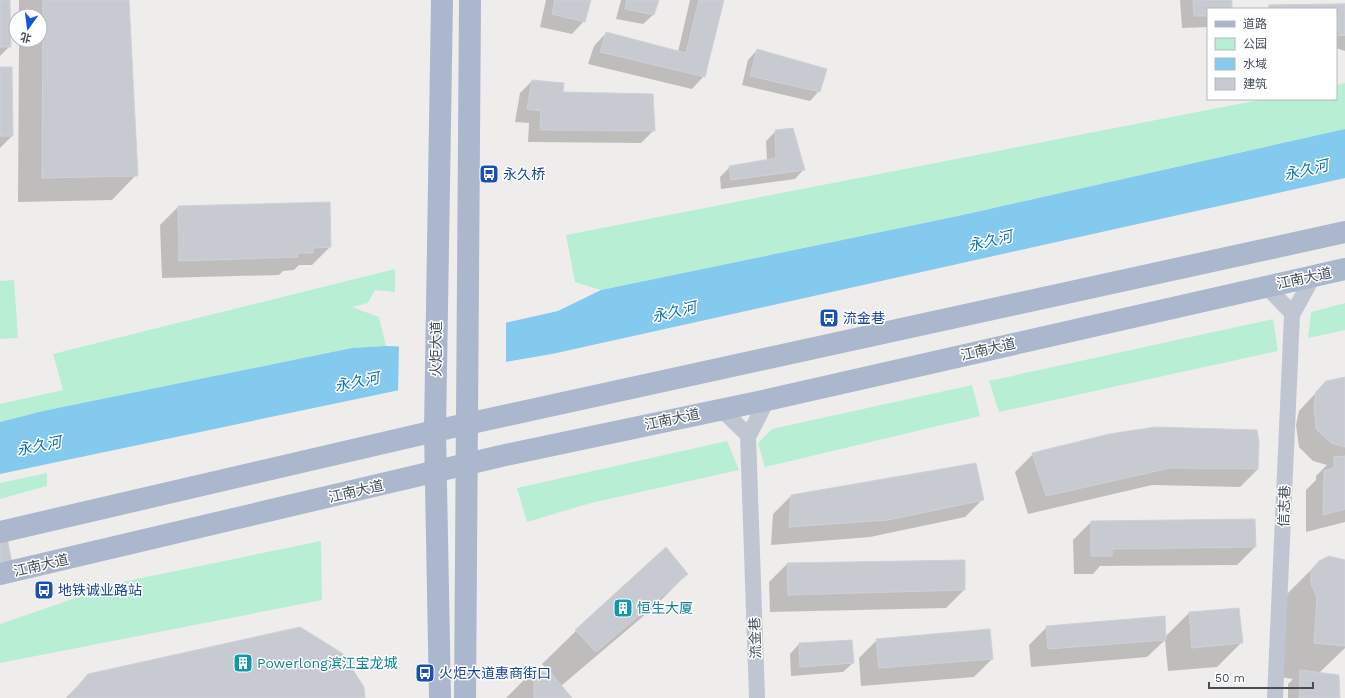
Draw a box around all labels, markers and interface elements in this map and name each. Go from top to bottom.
north arrow [8,8,48,48]
legend [1207,8,1337,100]
text: 道路 [1243,17,1267,31]
text: 北 [19,30,33,45]
text: 公园 [1243,37,1267,51]
text: 水域 [1243,57,1267,71]
text: 建筑 [1243,77,1267,91]
water label: 永久河 [1282,155,1333,184]
bus stop icon: 永久桥 [478,163,500,185]
place label: 永久桥 [503,166,545,182]
water label: 永久河 [966,226,1017,255]
street label: 江南大道 [1275,264,1333,292]
water label: 永久河 [650,297,701,326]
bus stop icon: 流金巷 [818,307,840,329]
place label: 流金巷 [843,310,885,326]
street label: 火炬大道 [428,321,444,377]
street label: 江南大道 [959,335,1017,363]
water label: 永久河 [333,368,384,395]
street label: 江南大道 [643,405,701,433]
water label: 永久河 [15,432,66,459]
street label: 江南大道 [327,477,385,505]
street label: 信志巷 [1275,485,1293,527]
street label: 江南大道 [12,551,70,579]
bus stop icon: 地铁诚业路站 [33,579,55,601]
place label: 地铁诚业路站 [58,582,142,598]
building icon: 恒生大厦 [612,597,634,619]
place label: 恒生大厦 [637,600,693,616]
street label: 流金巷 [746,617,764,659]
building icon: Powerlong滨江宝龙城 [232,652,254,674]
place label: Powerlong滨江宝龙城 [257,655,398,671]
bus stop icon: 火炬大道惠商街口 [414,662,436,684]
scale bar [1209,664,1313,690]
place label: 火炬大道惠商街口 [439,665,551,681]
text: 50 m [1215,671,1245,685]

